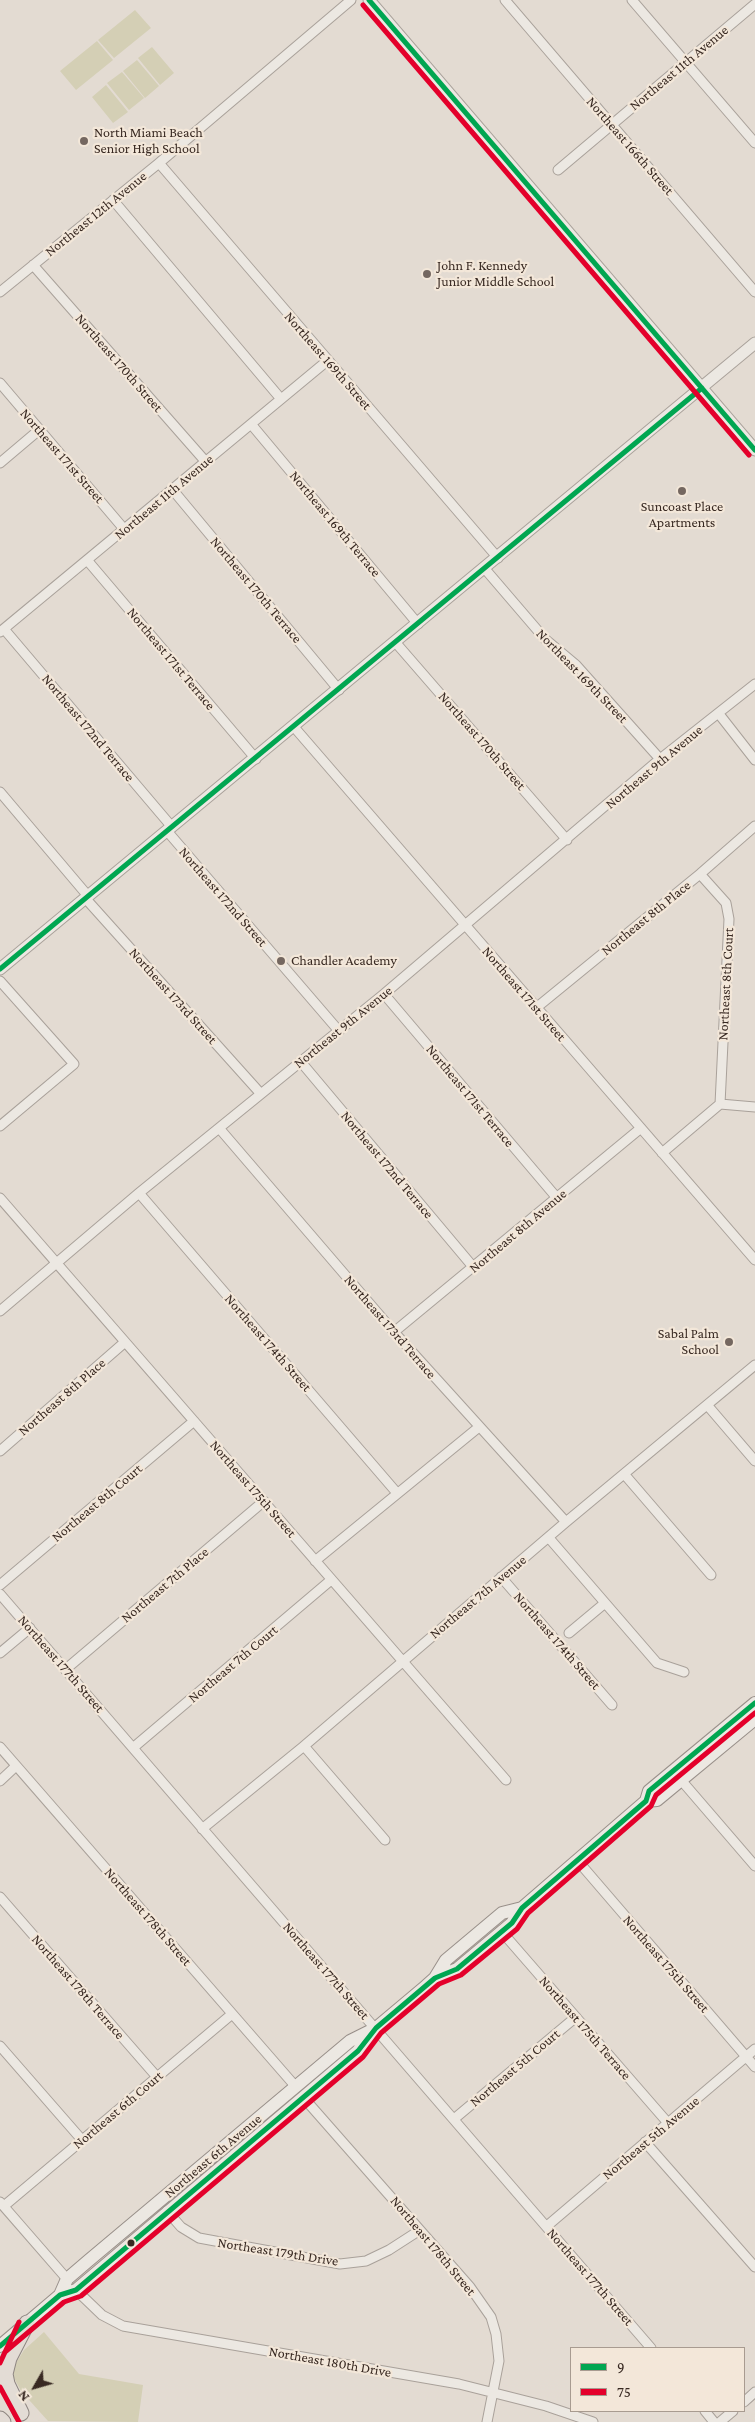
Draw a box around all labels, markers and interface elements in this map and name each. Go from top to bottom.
street label: Northeast 11th Avenue [626,22,732,114]
street label: Northeast 166th Street [583,93,677,199]
place label: North Miami Beach Senior High School [94,125,203,158]
marker: North Miami Beach Senior High School [78,135,90,147]
street label: Northeast 12th Avenue [42,168,150,260]
place label: John F. Kennedy Junior Middle School [437,258,554,290]
marker: John F. Kennedy Junior Middle School [421,268,433,280]
street label: Northeast 169th Street [281,308,375,414]
street label: Northeast 170th Street [72,310,166,416]
street label: Northeast 171st Street [16,405,108,507]
street label: Northeast 11th Avenue [111,451,217,543]
street label: Northeast 169th Terrace [286,468,384,580]
marker: Suncoast Place Apartments [676,485,688,497]
place label: Suncoast Place Apartments [641,499,723,532]
street label: Northeast 170th Terrace [207,533,305,647]
street label: Northeast 171st Terrace [123,604,219,714]
street label: Northeast 169th Street [533,625,631,727]
street label: Northeast 172nd Terrace [38,671,138,785]
street label: Northeast 170th Street [435,688,529,794]
street label: Northeast 9th Avenue [602,721,706,813]
street label: Northeast 172nd Street [175,844,271,950]
street label: Northeast 8th Place [598,877,694,959]
street label: Northeast 8th Court [715,927,737,1041]
street label: Northeast 171st Street [478,943,570,1045]
street label: Northeast 173rd Street [125,944,221,1048]
place label: Chandler Academy [291,953,397,969]
marker: Chandler Academy [275,955,287,967]
street label: Northeast 9th Avenue [290,982,396,1072]
street label: Northeast 171st Terrace [422,1041,518,1151]
street label: Northeast 172nd Terrace [337,1108,437,1222]
street label: Northeast 8th Avenue [466,1185,570,1277]
street label: Northeast 173rd Terrace [340,1272,440,1382]
street label: Northeast 174th Street [221,1291,315,1395]
place label: Sabal Palm School [658,1326,719,1358]
marker: Sabal Palm School [723,1336,735,1348]
street label: Northeast 8th Place [15,1355,109,1439]
street label: Northeast 175th Street [206,1437,300,1541]
street label: Northeast 8th Court [48,1460,146,1546]
street label: Northeast 7th Place [118,1544,212,1626]
street label: Northeast 7th Avenue [426,1552,530,1642]
street label: Northeast 174th Street [510,1589,604,1693]
street label: Northeast 177th Street [14,1612,108,1716]
street label: Northeast 7th Court [185,1622,281,1706]
street label: Northeast 178th Street [101,1864,195,1970]
street label: Northeast 175th Street [619,1912,713,2016]
street label: Northeast 177th Street [279,1919,373,2023]
street label: Northeast 178th Terrace [28,1931,128,2043]
street label: Northeast 175th Terrace [535,1973,635,2083]
street label: Northeast 5th Court [467,2026,563,2110]
street label: Northeast 6th Court [69,2067,167,2153]
street label: Northeast 5th Avenue [599,2093,703,2183]
street label: Northeast 6th Avenue [161,2110,265,2202]
street label: Northeast 178th Street [387,2193,479,2299]
street label: Northeast 177th Street [543,2225,637,2329]
street label: Northeast 179th Drive [216,2234,340,2270]
unlabelled marker [126,2238,136,2248]
street label: Northeast 180th Drive [268,2343,392,2381]
legend [570,2347,745,2412]
text: 9 [617,2359,625,2375]
north arrow [10,2362,60,2412]
text: 75 [617,2384,631,2400]
text: N [14,2388,32,2405]

